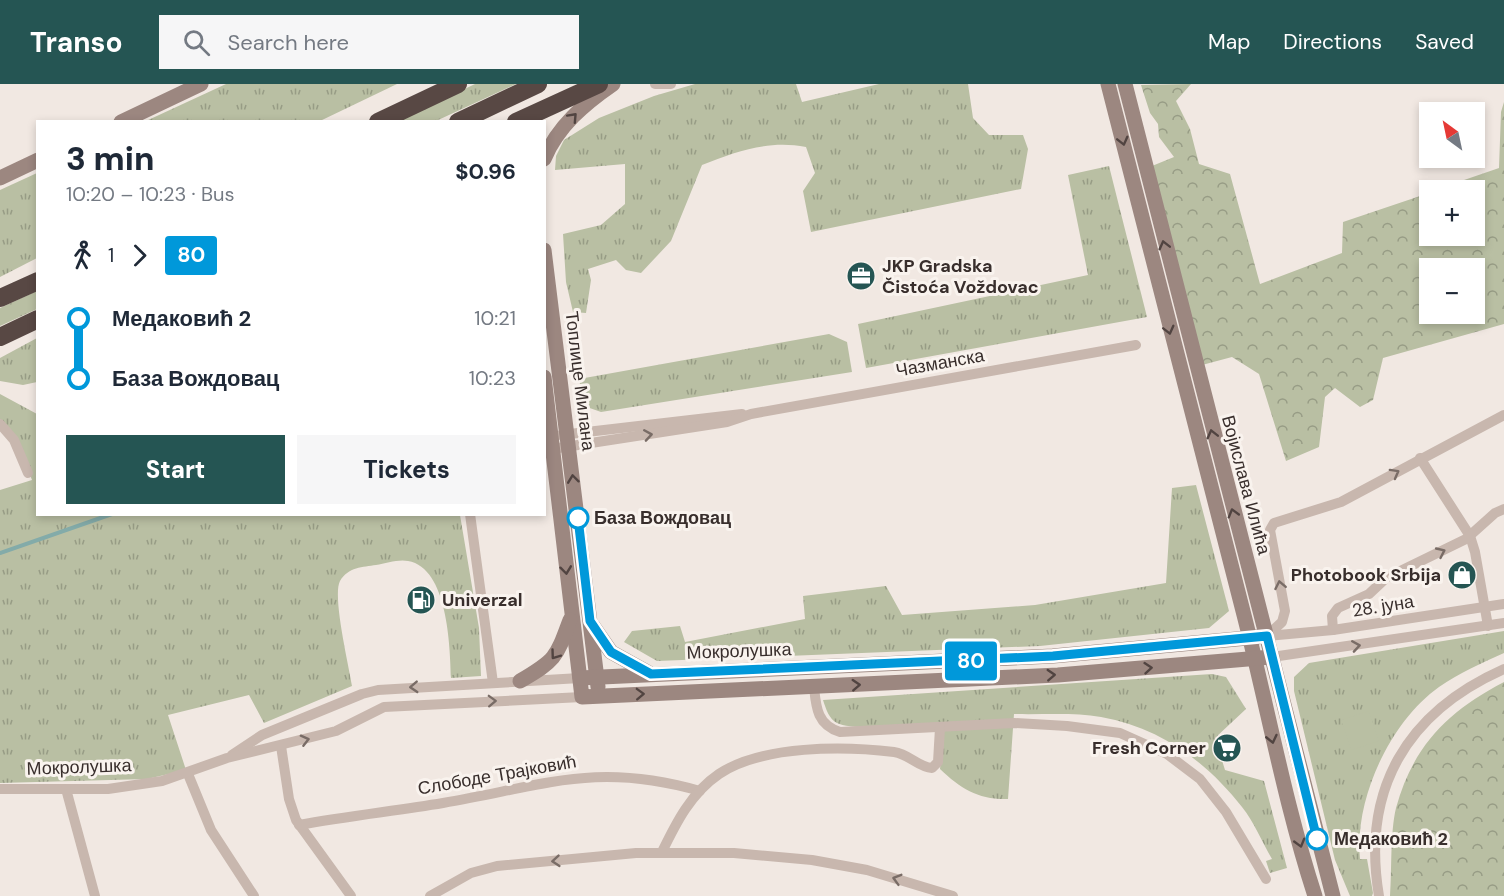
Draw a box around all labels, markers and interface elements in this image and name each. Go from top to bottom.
search box [159,15,579,69]
text: Transo [30,24,123,61]
icon: search [180,26,213,59]
text: Search here [228,28,349,57]
text: Map [1208,28,1250,56]
text: Directions [1283,28,1382,56]
text: Saved [1415,28,1474,56]
north arrow [1419,102,1485,168]
map controls [1419,102,1485,324]
one-way arrow [566,113,577,123]
one-way arrow [1115,136,1128,146]
text: 3 min [66,137,154,180]
text: $0.96 [455,157,516,186]
button: + [1419,180,1485,246]
text: 10:20 – 10:23 · Bus [66,181,234,207]
icon: walk [66,239,99,272]
icon: forward [123,239,156,272]
one-way arrow [1158,240,1171,250]
text: 80 [177,241,205,269]
text: 1 [108,242,114,268]
place label: JKP Gradska Čistoća Voždovac [882,254,1039,299]
button: − [1419,258,1485,324]
office icon: JKP Gradska Čistoća Voždovac [845,260,877,292]
text: Медаковић 2 [112,304,251,333]
text: 10:21 [474,305,516,331]
street label: Топлице Милана [560,310,601,453]
one-way arrow [1162,325,1175,335]
street label: Чазманска [894,343,987,383]
text: База Вождовац [112,364,279,393]
text: 10:23 [469,365,516,391]
street label: Војислава Илића [1216,413,1276,558]
one-way arrow [642,429,652,442]
one-way arrow [1207,429,1219,439]
button: Start [66,435,285,504]
button: Tickets [297,435,516,504]
one-way arrow [1389,469,1399,480]
one-way arrow [567,475,579,484]
place label: База Вождовац [594,506,731,530]
marker: База Вождовац [567,507,589,529]
one-way arrow [1228,508,1240,519]
one-way arrow [1434,547,1445,559]
shop icon: Photobook Srbija [1446,559,1478,591]
place label: Photobook Srbija [1291,563,1441,587]
one-way arrow [560,565,572,574]
one-way arrow [1274,580,1287,590]
fuel station icon: Univerzal [405,584,437,616]
place label: Univerzal [442,588,523,612]
street label: 28. јуна [1350,589,1417,623]
street label: Мокролушка [686,637,793,665]
one-way arrow [1351,640,1360,652]
line badge: 80 [944,642,998,680]
text: 80 [957,647,985,675]
one-way arrow [551,648,562,659]
one-way arrow [1144,662,1153,675]
one-way arrow [1046,669,1055,682]
one-way arrow [852,678,861,691]
one-way arrow [409,681,418,694]
one-way arrow [636,687,645,700]
one-way arrow [488,695,497,708]
supermarket icon: Fresh Corner [1211,732,1243,764]
one-way arrow [1265,734,1278,744]
one-way arrow [299,735,309,747]
place label: Fresh Corner [1092,736,1206,760]
street label: Слободе Трајковић [416,749,578,801]
street label: Мокролушка [26,753,133,781]
place label: Медаковић 2 [1334,827,1448,851]
marker: Медаковић 2 [1306,828,1328,850]
one-way arrow [1293,837,1305,848]
one-way arrow [552,854,561,867]
one-way arrow [892,874,903,886]

